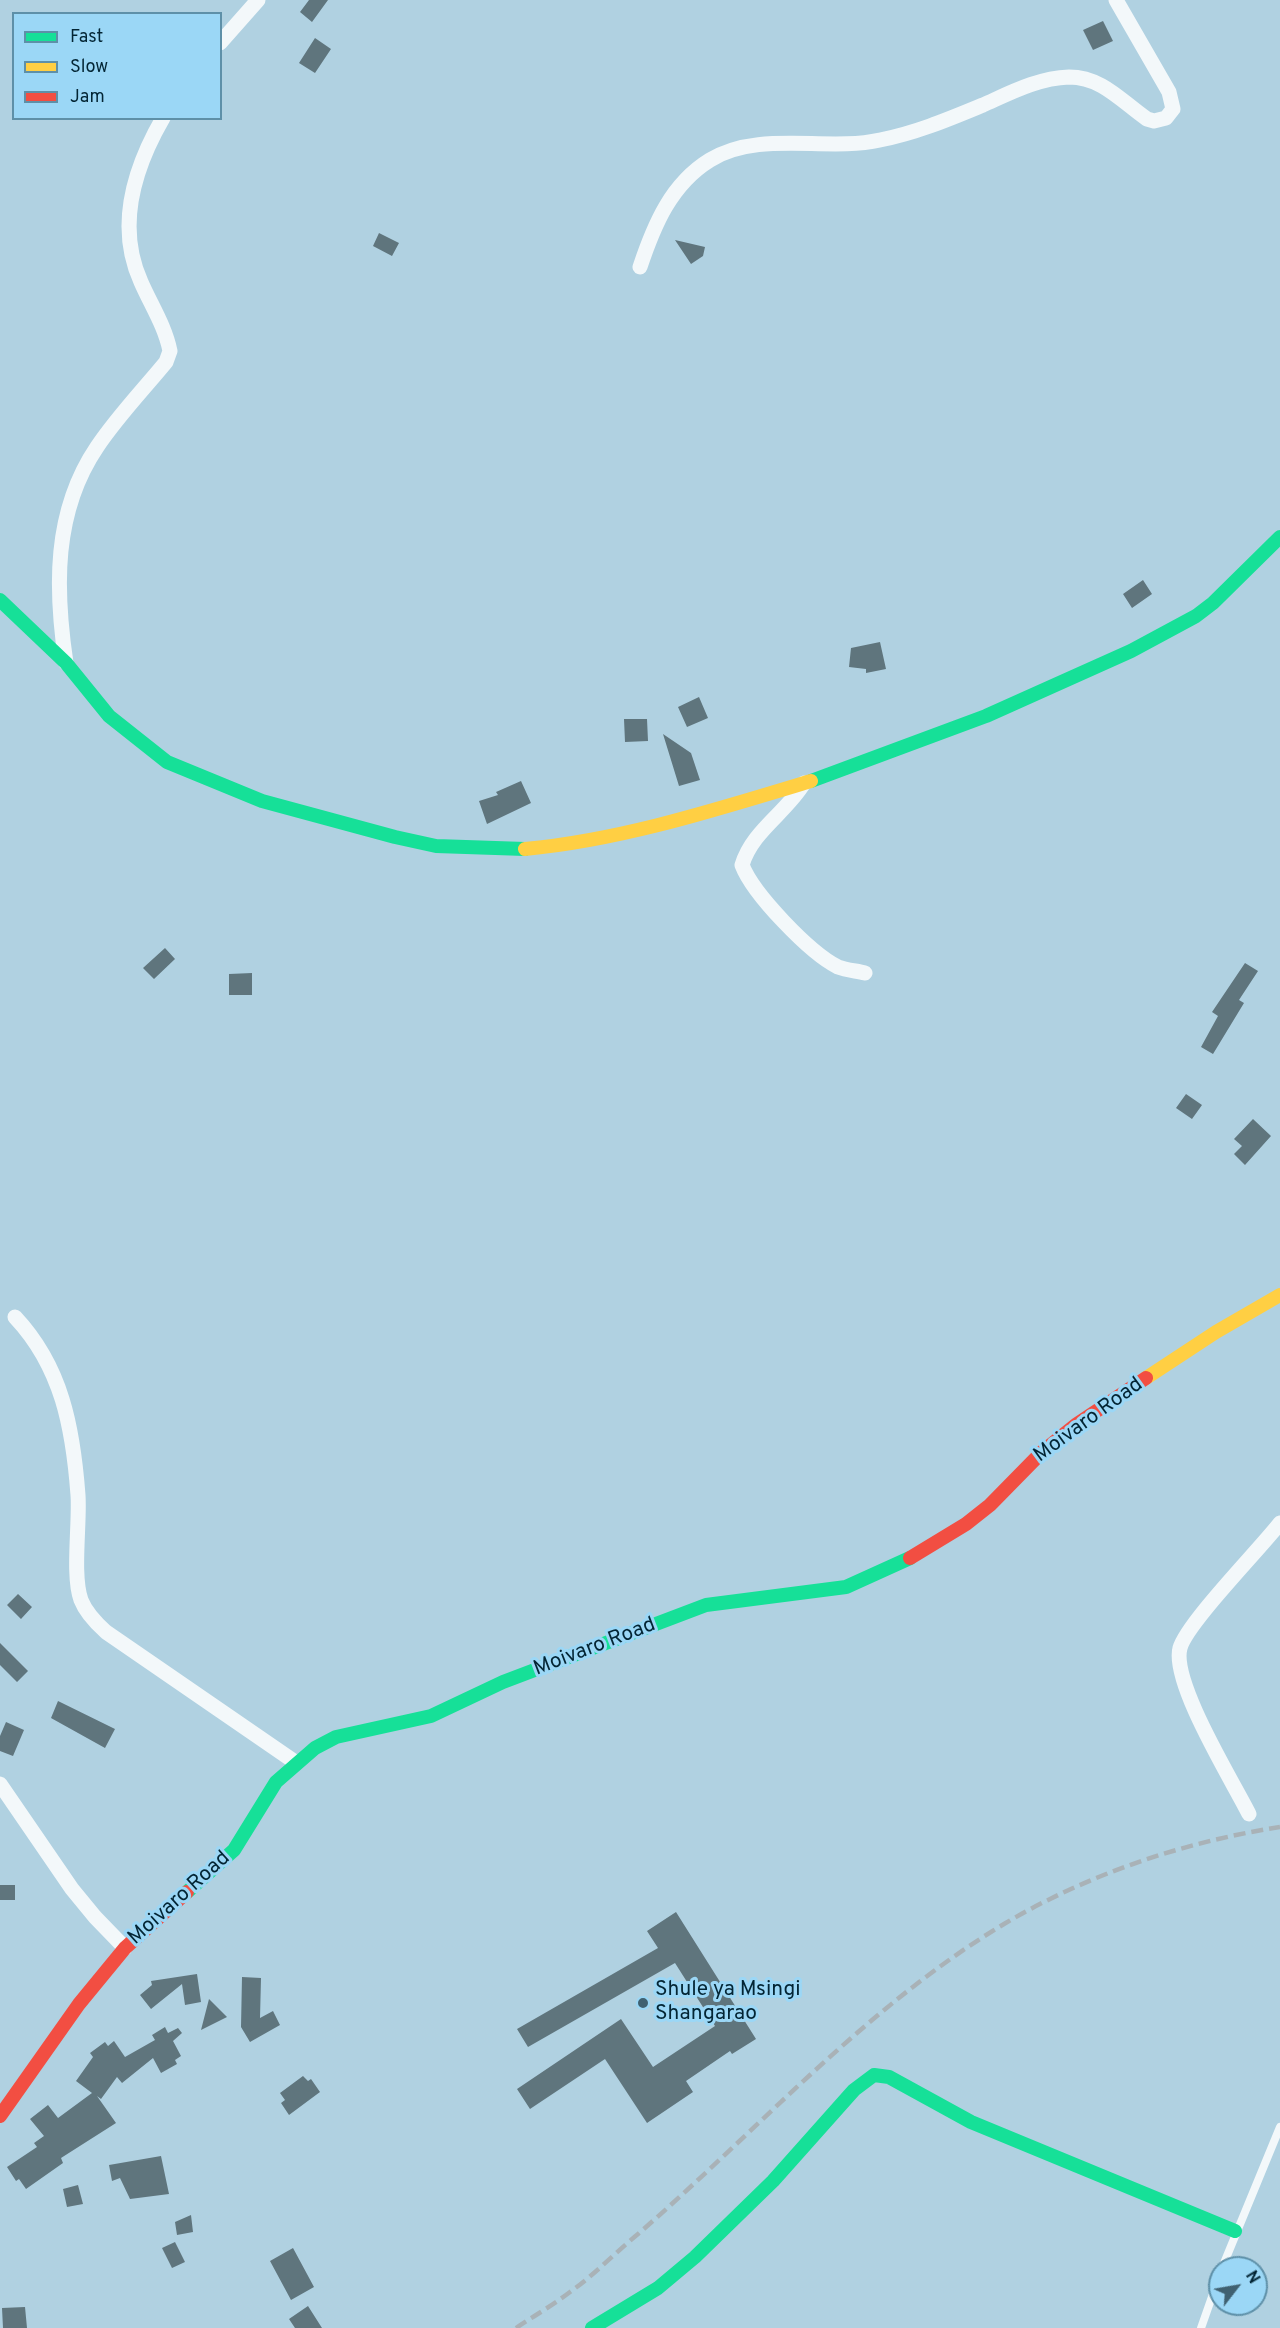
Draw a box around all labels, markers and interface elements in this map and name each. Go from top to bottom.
legend [12,12,222,120]
text: Fast [70,26,103,49]
text: Slow [70,56,108,79]
text: Jam [70,86,105,109]
street label: Moivaro Road [1030,1373,1148,1469]
street label: Moivaro Road [530,1613,660,1683]
street label: Moivaro Road [124,1847,236,1951]
place label: Shule ya Msingi Shangarao [655,1978,801,2028]
marker: Shule ya Msingi Shangarao [636,1996,650,2010]
north arrow [1208,2256,1268,2316]
text: N [1240,2268,1263,2288]

